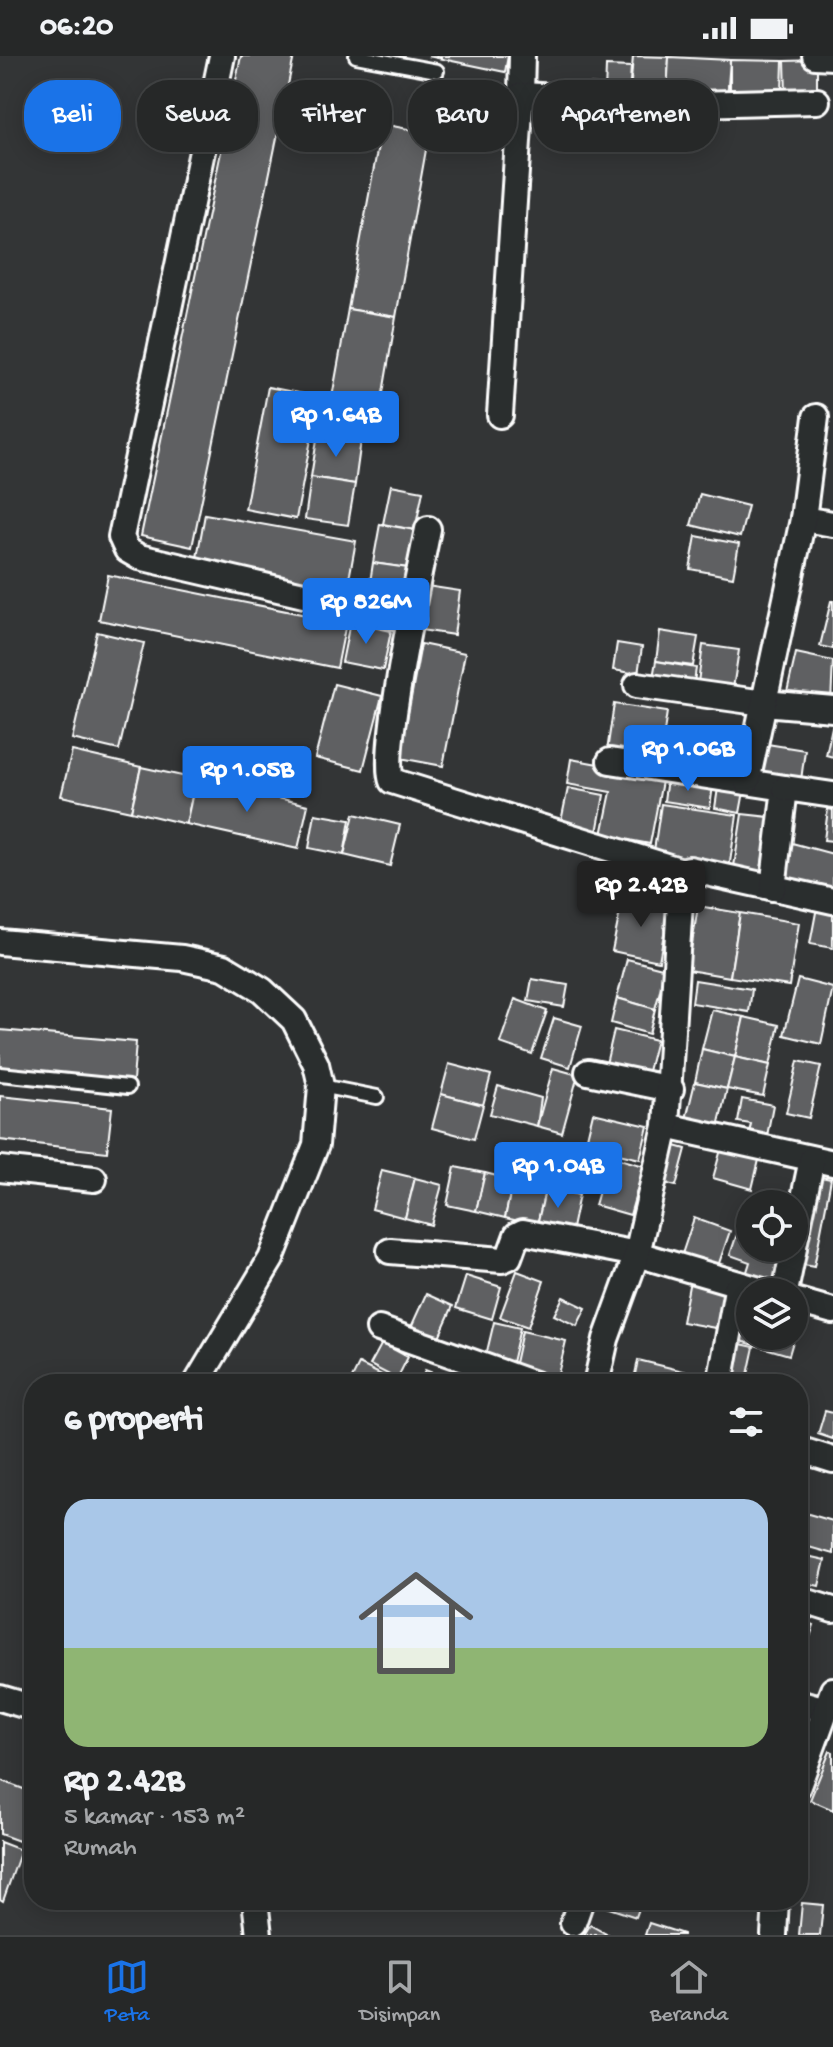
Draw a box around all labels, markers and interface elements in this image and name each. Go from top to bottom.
text: 06:20 [40,11,113,46]
chip: Beli [24,80,121,152]
chip: Sewa [137,80,258,152]
chip: Filter [274,80,392,152]
chip: Baru [408,80,517,152]
chip: Apartemen [533,80,718,152]
pin: Rp 1.64B [253,391,419,459]
text: Rp 1.64B [291,401,381,432]
pin: Rp 826M [292,578,440,646]
text: Rp 826M [321,588,411,619]
pin: Rp 1.06B [605,725,771,793]
text: Rp 1.06B [642,735,734,766]
pin: Rp 1.05B [164,746,330,814]
text: Rp 1.05B [201,756,293,787]
pin: Rp 2.42B [558,861,724,929]
text: Rp 2.42B [595,871,687,902]
pin: Rp 1.04B [475,1142,641,1210]
text: Rp 1.04B [512,1152,604,1183]
map controls [736,1190,808,1350]
button: locate [736,1190,808,1262]
button: layers [736,1278,808,1350]
icon: filters [724,1400,768,1444]
text: 6 properti [64,1402,203,1442]
icon: home [344,1551,488,1695]
text: Rp 2.42B [64,1763,184,1803]
text: 5 kamar · 153 m² [64,1803,245,1834]
text: Rumah [64,1834,137,1865]
tab: Peta [105,1955,150,2029]
tab: Disimpan [359,1955,440,2029]
tab: Beranda [650,1955,728,2029]

